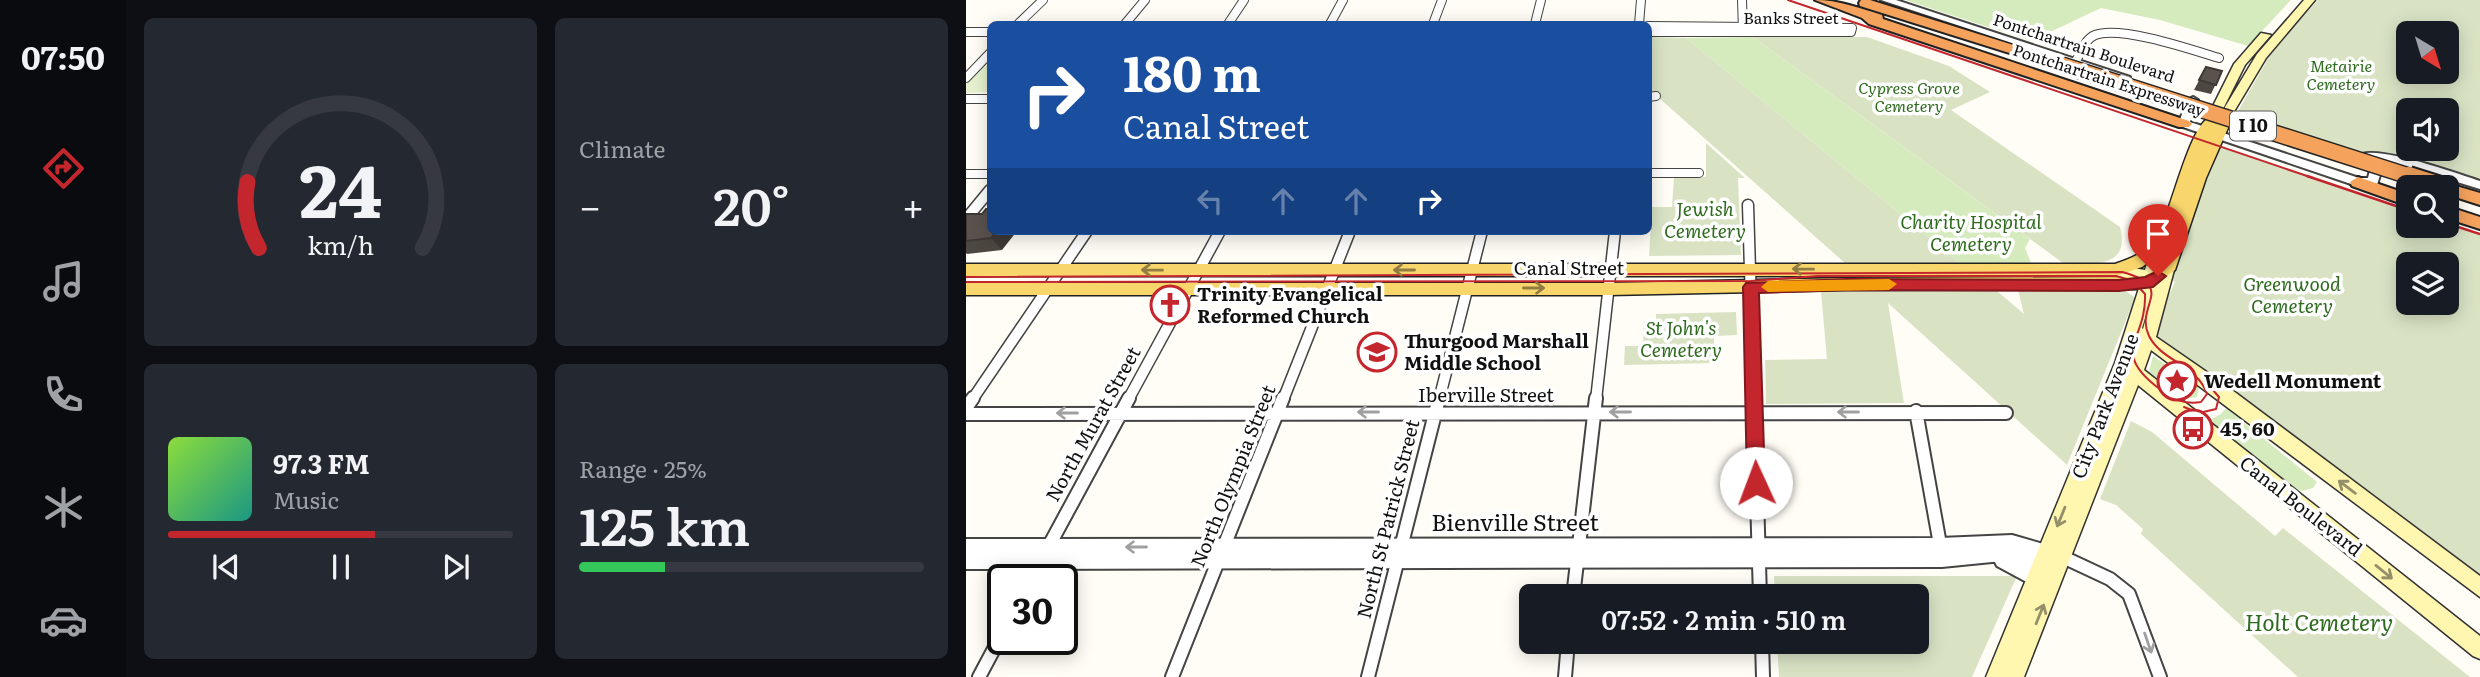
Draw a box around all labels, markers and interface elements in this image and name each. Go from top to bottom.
street label: Banks Street [1743,5,1839,29]
street label: Pontchartrain Boulevard [1991,6,2178,88]
north arrow [2396,21,2459,84]
map controls [2396,21,2459,315]
text: 07:50 [21,32,105,80]
text: 180 m [1123,34,1261,107]
street label: Pontchartrain Expressway [2010,37,2209,122]
icon: right [1008,49,1099,140]
park label: Metairie Cemetery [2307,53,2375,95]
park label: Cypress Grove Cemetery [1858,75,1960,117]
button: sound [2396,98,2459,161]
text: Canal Street [1123,101,1309,149]
road number: I 10 [2230,112,2276,140]
text: Climate [579,131,665,165]
text: 24 [299,132,382,240]
icon: directions [39,144,88,193]
text: 20° [713,165,790,242]
button: search [2396,175,2459,238]
text: − [579,176,601,233]
text: + [902,176,924,233]
icon: left [1191,182,1229,220]
icon: ahead [1264,182,1302,220]
icon: ahead [1337,182,1375,220]
icon: right [1410,182,1448,220]
park label: Jewish Cemetery [1664,194,1746,244]
pin [2128,204,2188,276]
park label: Charity Hospital Cemetery [1900,207,2042,257]
icon: arrive [2139,215,2177,253]
text: km/h [307,226,374,263]
button: layers [2396,252,2459,315]
street label: Canal Street [1514,253,1625,281]
icon: music [39,257,88,306]
one-way arrow [1792,262,1815,276]
one-way arrow [1140,263,1163,277]
one-way arrow [1392,263,1415,277]
park label: Greenwood Cemetery [2243,269,2341,319]
place label: Trinity Evangelical Reformed Church [1197,279,1383,329]
one-way arrow [1523,281,1546,295]
church icon: Trinity Evangelical Reformed Church [1149,284,1191,326]
park label: St John's Cemetery [1640,313,1722,363]
place label: Thurgood Marshall Middle School [1404,326,1589,376]
street label: City Park Avenue [2063,329,2145,482]
school or university icon: Thurgood Marshall Middle School [1356,331,1398,373]
street label: North Murat Street [1038,341,1147,506]
place icon: Wedell Monument [2156,360,2198,402]
place label: Wedell Monument [2204,366,2382,394]
icon: phone [39,370,88,419]
street label: North Olympia Street [1183,380,1282,571]
street label: Iberville Street [1418,380,1554,408]
one-way arrow [1357,405,1380,419]
one-way arrow [1609,405,1632,419]
one-way arrow [1837,405,1860,419]
one-way arrow [1056,406,1079,420]
bus stop icon: 45, 60 [2172,408,2214,450]
place label: 45, 60 [2220,414,2275,442]
street label: North St Patrick Street [1349,416,1425,621]
text: 97.3 FM [273,443,370,482]
position arrow [1719,446,1793,520]
street label: Canal Boulevard [2234,448,2369,562]
text: Range · 25% [579,451,707,485]
one-way arrow [2339,480,2357,495]
text: Music [273,482,339,516]
icon: climate [39,483,88,532]
text: 125 km [579,485,750,562]
street label: Bienville Street [1431,504,1600,538]
one-way arrow [2054,506,2067,528]
one-way arrow [1125,540,1148,554]
icon: previous [207,548,245,586]
icon: pause [322,548,360,586]
icon: next [437,548,475,586]
speed limit sign: 30 [987,564,1078,655]
one-way arrow [2375,564,2393,580]
icon: car [39,596,88,645]
text: 07:52 · 2 min · 510 m [1602,599,1846,638]
one-way arrow [2034,604,2047,625]
park label: Holt Cemetery [2245,604,2393,638]
one-way arrow [2143,631,2155,653]

